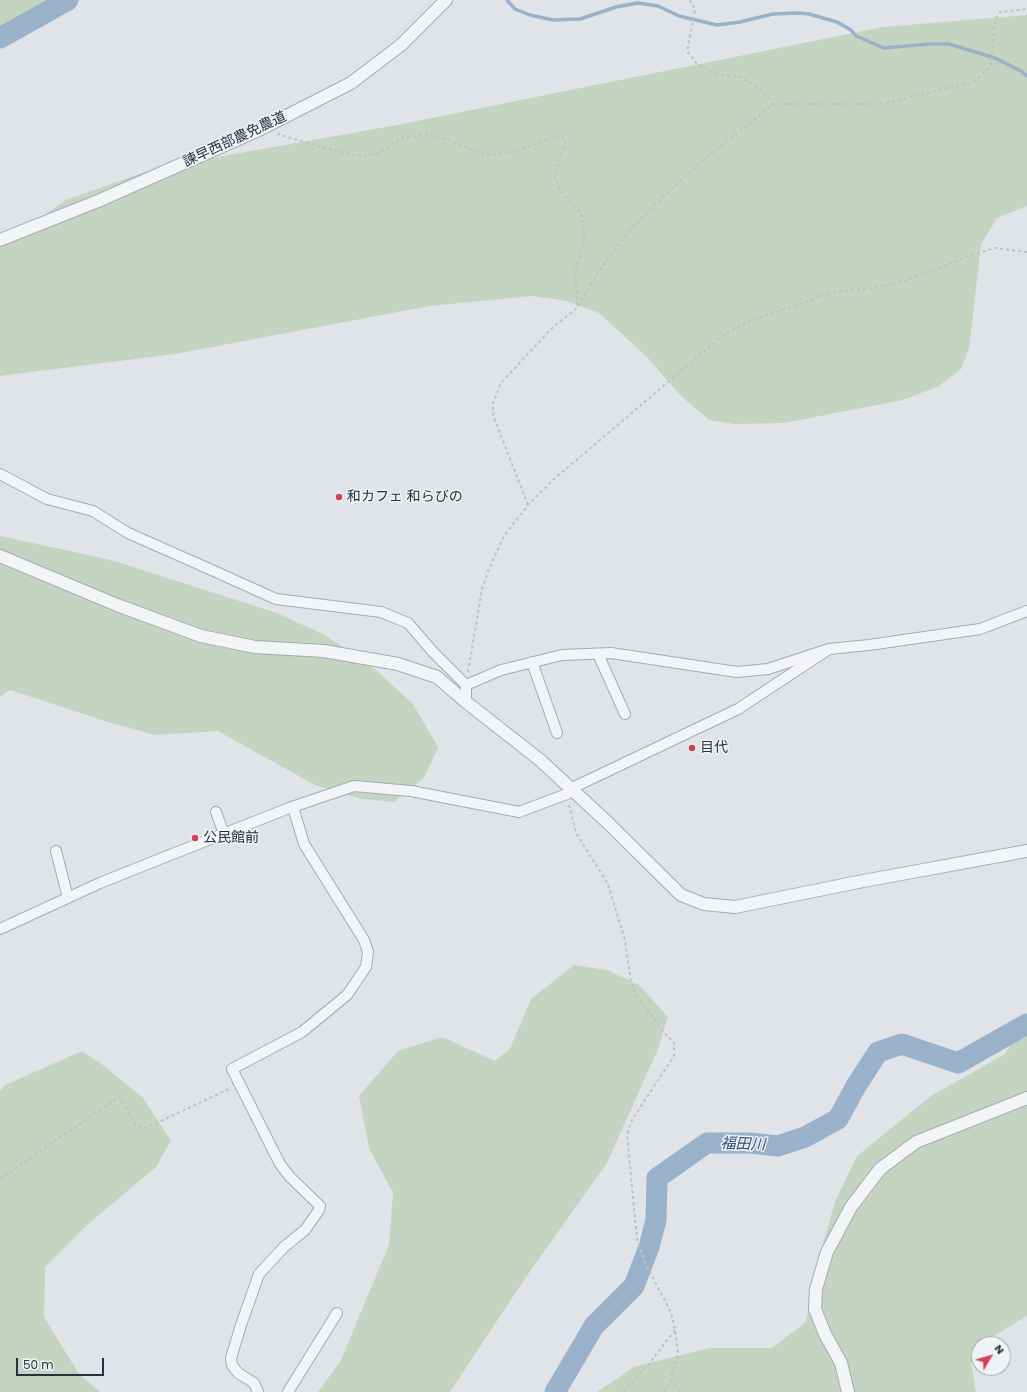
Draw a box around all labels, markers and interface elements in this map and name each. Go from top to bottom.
street label: 諫早西部農免農道 [181,109,289,171]
place label: 和カフェ 和らびの [347,489,463,505]
marker: 和カフェ 和らびの [334,492,344,502]
place label: 目代 [700,740,728,756]
marker: 目代 [687,743,697,753]
place label: 公民館前 [203,830,259,846]
marker: 公民館前 [190,833,200,843]
water label: 福田川 [720,1135,766,1155]
north arrow [971,1336,1011,1376]
text: N [991,1341,1009,1357]
scale bar [18,1350,106,1376]
text: 50 m [23,1356,54,1373]

